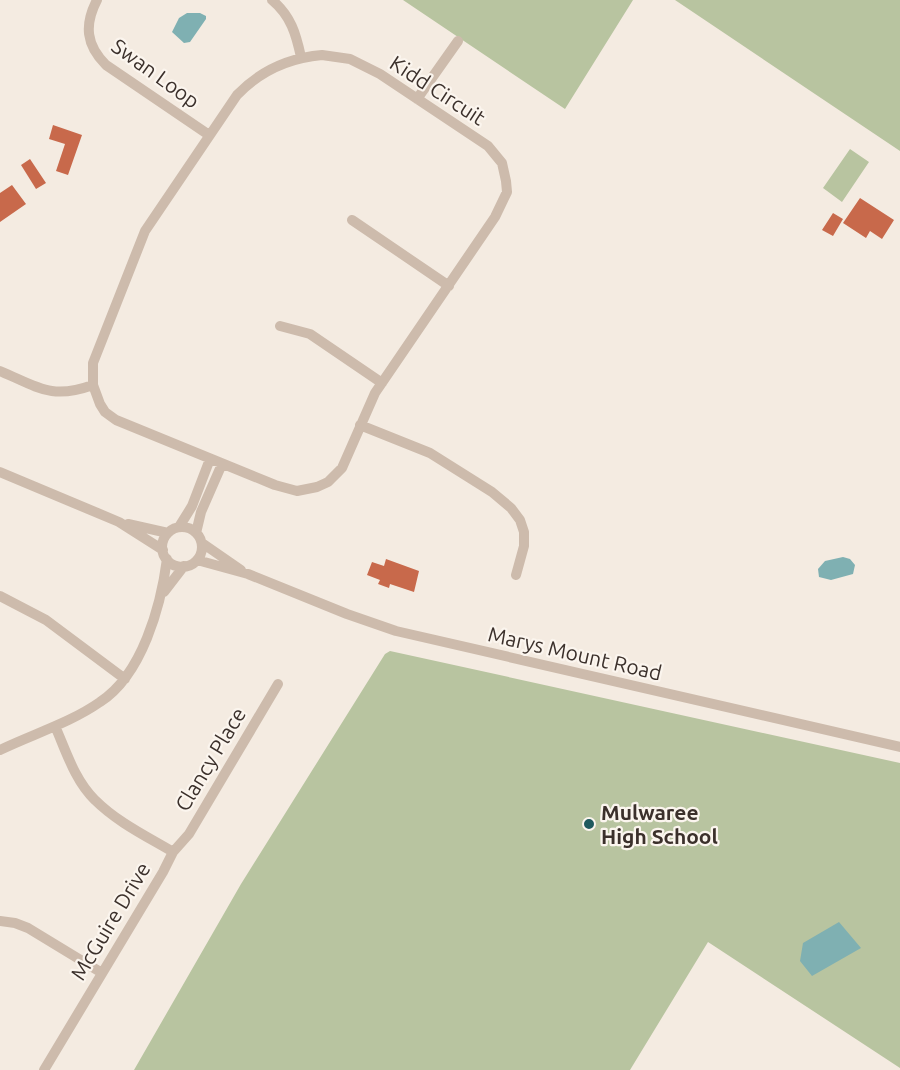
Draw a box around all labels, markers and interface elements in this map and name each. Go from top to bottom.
street label: Swan Loop [108,33,204,113]
street label: Kidd Circuit [386,50,490,130]
street label: Marys Mount Road [486,621,664,685]
street label: Clancy Place [170,703,250,815]
place label: Mulwaree High School [601,800,718,848]
marker: Mulwaree High School [582,817,596,831]
street label: McGuire Drive [65,858,155,984]

